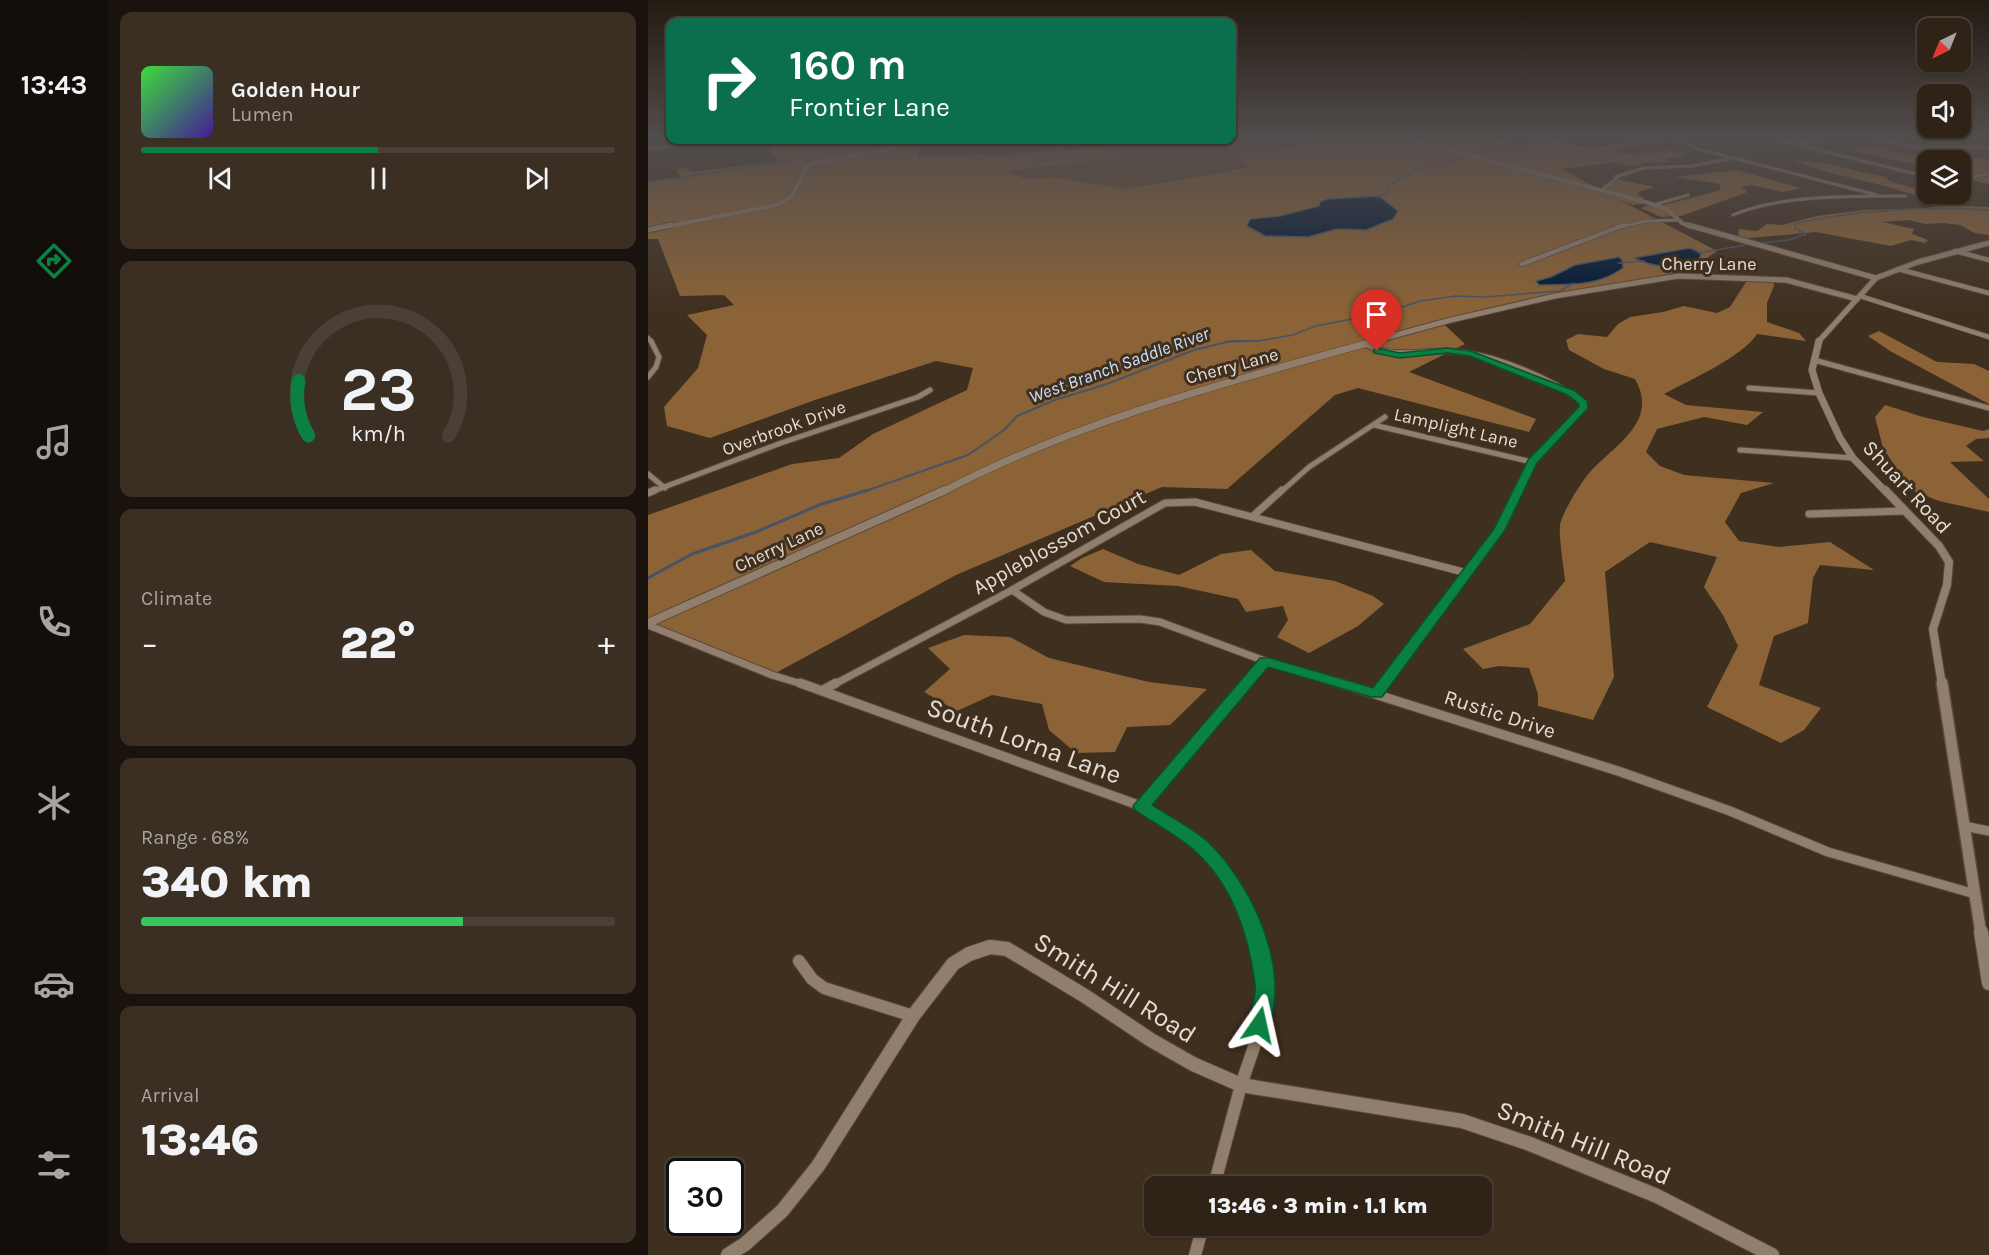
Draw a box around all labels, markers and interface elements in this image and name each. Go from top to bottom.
north arrow [1917,18,1971,72]
map controls [1917,18,1971,204]
text: 160 m [789,40,907,90]
icon: right [690,42,768,120]
text: 13:43 [21,69,87,101]
text: Golden Hour [231,77,360,103]
button: sound [1917,84,1971,138]
text: Frontier Lane [789,91,950,123]
text: Lumen [231,103,294,126]
button: layers [1917,150,1971,204]
icon: previous [204,162,237,195]
icon: pause [362,162,395,195]
icon: next [520,162,553,195]
icon: directions [33,240,75,282]
street label: Cherry Lane [1661,253,1757,275]
pin [1351,289,1402,351]
icon: arrive [1360,298,1393,331]
water label: West Branch Saddle River [1026,322,1213,408]
street label: Cherry Lane [1183,343,1281,389]
text: 23 [340,353,416,426]
street label: Overbrook Drive [719,395,849,461]
street label: Lamplight Lane [1392,403,1520,453]
icon: music [33,421,75,463]
text: km/h [351,421,405,446]
street label: Shuart Road [1858,435,1956,539]
street label: Appleblossom Court [968,484,1150,599]
street label: Cherry Lane [731,517,827,577]
text: Climate [141,587,212,610]
icon: phone [33,601,75,643]
text: 22° [340,617,416,669]
text: − [141,624,158,662]
text: + [598,624,615,662]
street label: Rustic Drive [1441,685,1559,743]
street label: South Lorna Lane [922,691,1126,791]
icon: climate [33,782,75,824]
text: Range · 68% [141,826,249,849]
text: 340 km [141,856,313,908]
street label: Smith Hill Road [1028,926,1202,1050]
icon: car [33,963,75,1005]
position arrow [1227,993,1291,1057]
text: Arrival [141,1084,200,1107]
street label: Smith Hill Road [1492,1094,1676,1192]
text: 13:46 [141,1114,259,1166]
icon: filters [33,1144,75,1186]
speed limit sign: 30 [666,1158,744,1236]
text: 13:46 · 3 min · 1.1 km [1208,1193,1428,1219]

